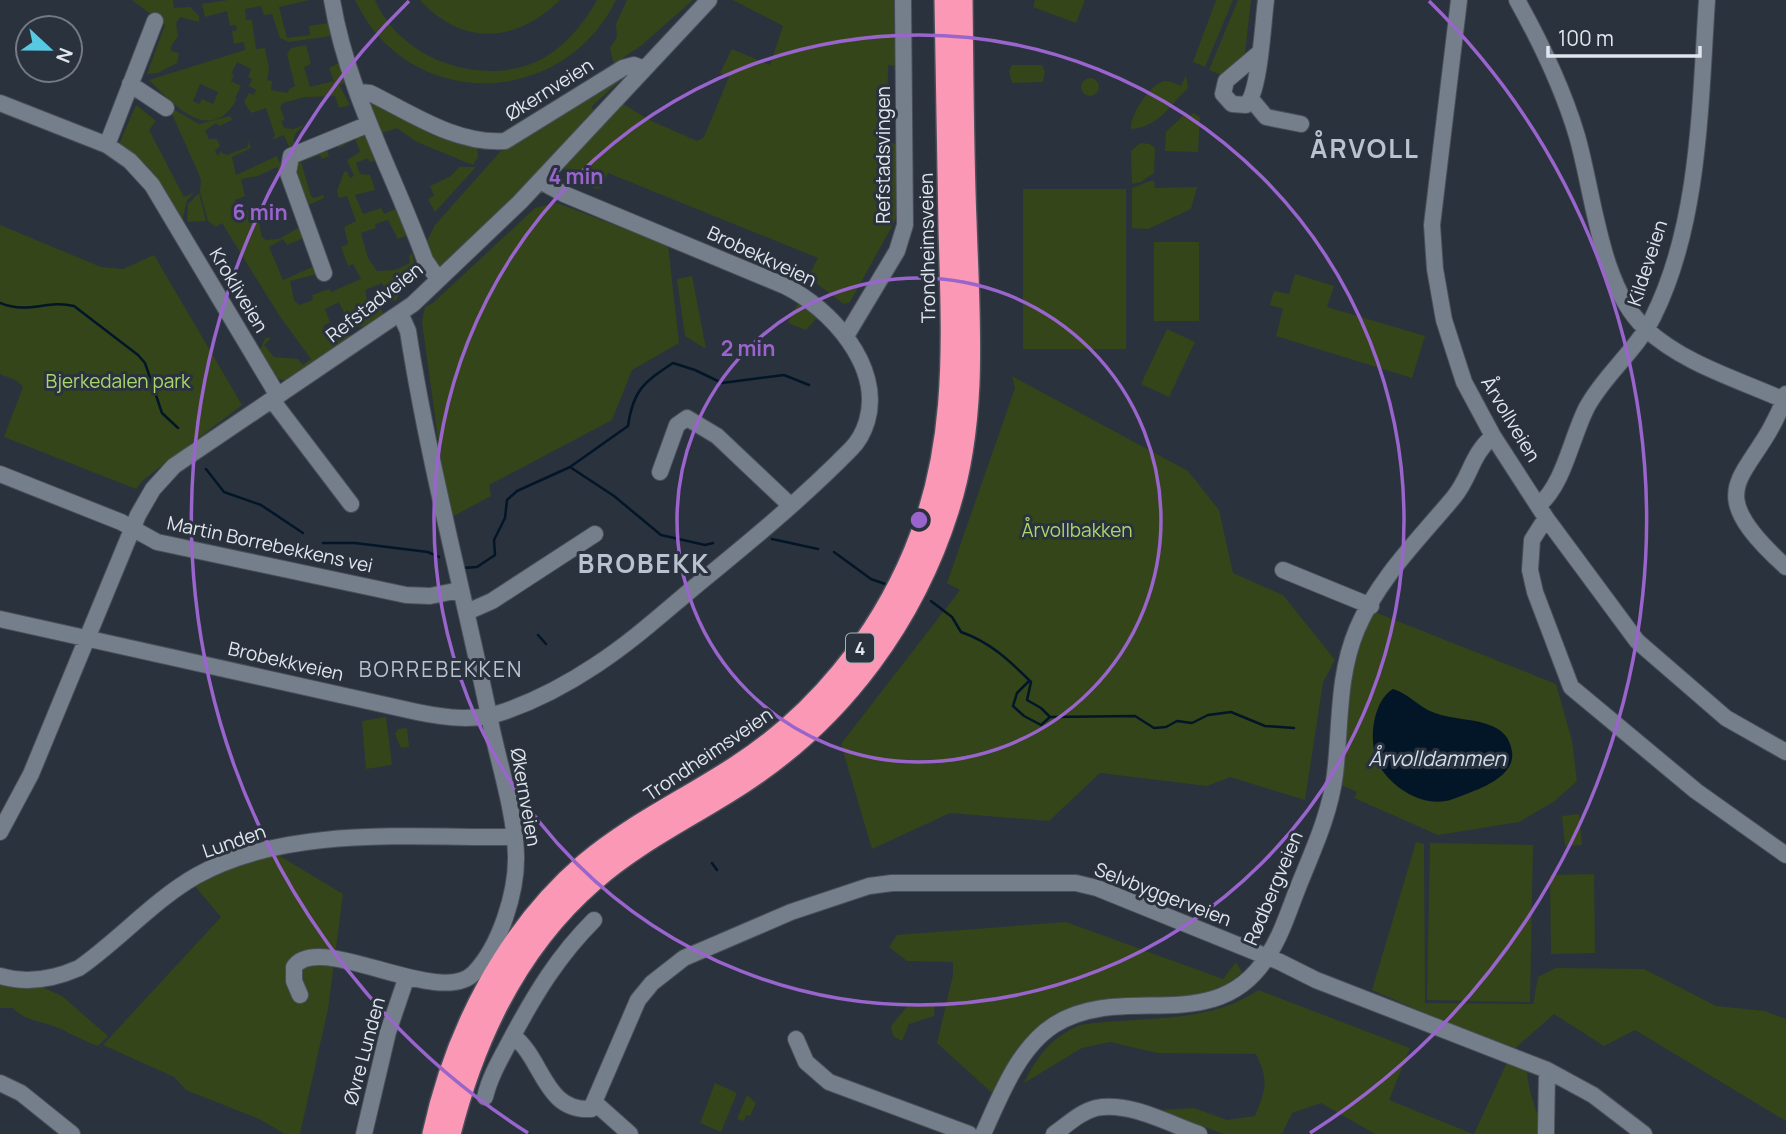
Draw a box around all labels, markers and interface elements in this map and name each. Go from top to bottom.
north arrow [14,14,84,84]
scale bar [1548,14,1700,58]
text: 100 m [1558,24,1614,52]
text: N [50,44,79,67]
street label: Økernveien [500,52,598,126]
street label: Refstadsvingen [870,86,896,224]
district label: ÅRVOLL [1310,130,1420,166]
text: 4 min [549,162,603,190]
street label: Trondheimsveien [913,173,941,323]
text: 6 min [232,198,288,226]
street label: Kildeveien [1621,217,1673,309]
street label: Brobekkveien [703,219,821,293]
street label: Krokliveien [204,243,274,337]
street label: Refstadveien [320,256,428,348]
text: 2 min [721,334,775,362]
park label: Bjerkedalen park [46,368,191,394]
street label: Årvollveien [1475,372,1547,466]
centre of rings [907,508,931,532]
street label: Martin Borrebekkens vei [165,509,375,579]
park label: Årvollbakken [1022,517,1132,543]
district label: BROBEKK [578,545,710,581]
road number: 4 [846,634,874,662]
street label: Brobekkveien [226,635,346,687]
district label: BORREBEKKEN [359,655,523,683]
street label: Trondheimsveien [638,701,778,807]
water label: Årvolldammen [1368,744,1507,772]
street label: Økernveien [505,746,547,848]
street label: Lunden [199,818,269,864]
street label: Rødbergveien [1237,827,1309,949]
street label: Selvbyggerveien [1091,856,1235,932]
street label: Øvre Lunden [337,994,391,1108]

